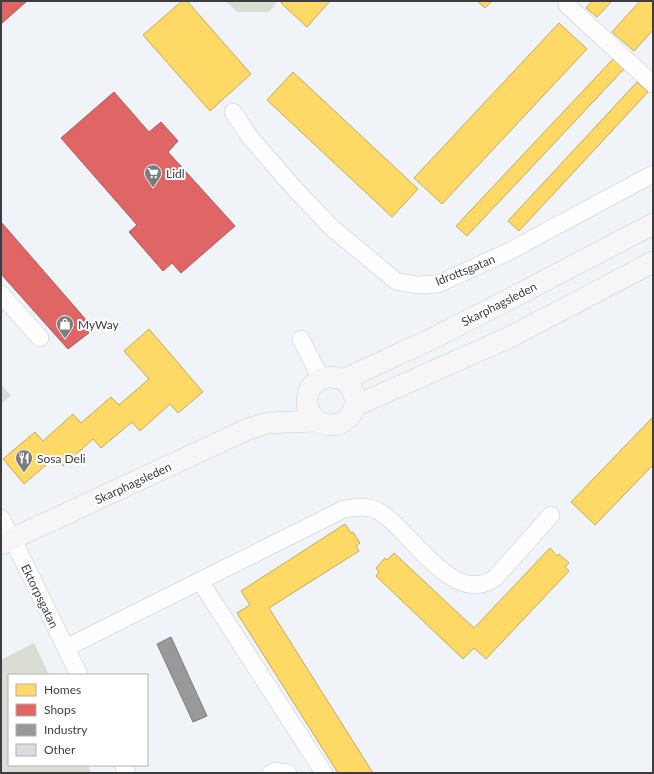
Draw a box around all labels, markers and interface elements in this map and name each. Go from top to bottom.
supermarket icon: Lidl [143,163,163,188]
place label: Lidl [166,166,185,181]
street label: Idrottsgatan [433,251,497,289]
street label: Skarphagsleden [459,279,539,329]
shop icon: MyWay [55,314,75,339]
place label: MyWay [78,317,120,332]
restaurant icon: Sosa Deli [14,448,34,473]
place label: Sosa Deli [37,451,86,466]
street label: Skarphagsleden [92,459,174,507]
street label: Ektorpsgatan [18,562,62,630]
legend [8,674,148,766]
text: Homes [44,682,81,697]
text: Shops [44,702,76,717]
text: Industry [44,722,88,737]
text: Other [44,742,76,757]

